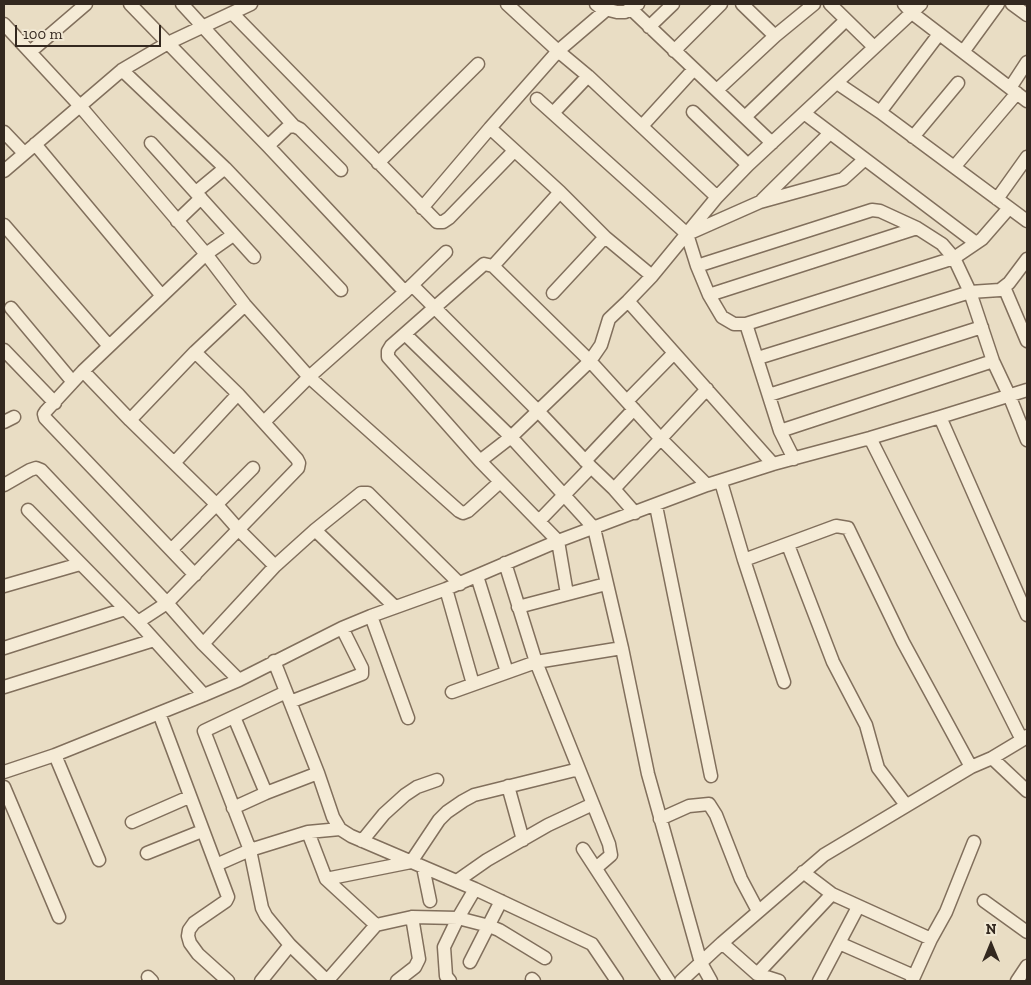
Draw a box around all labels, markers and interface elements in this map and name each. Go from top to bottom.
scale bar [18,15,164,47]
text: 100 m [23,25,62,43]
north arrow [966,920,1016,970]
text: N [986,921,996,938]

